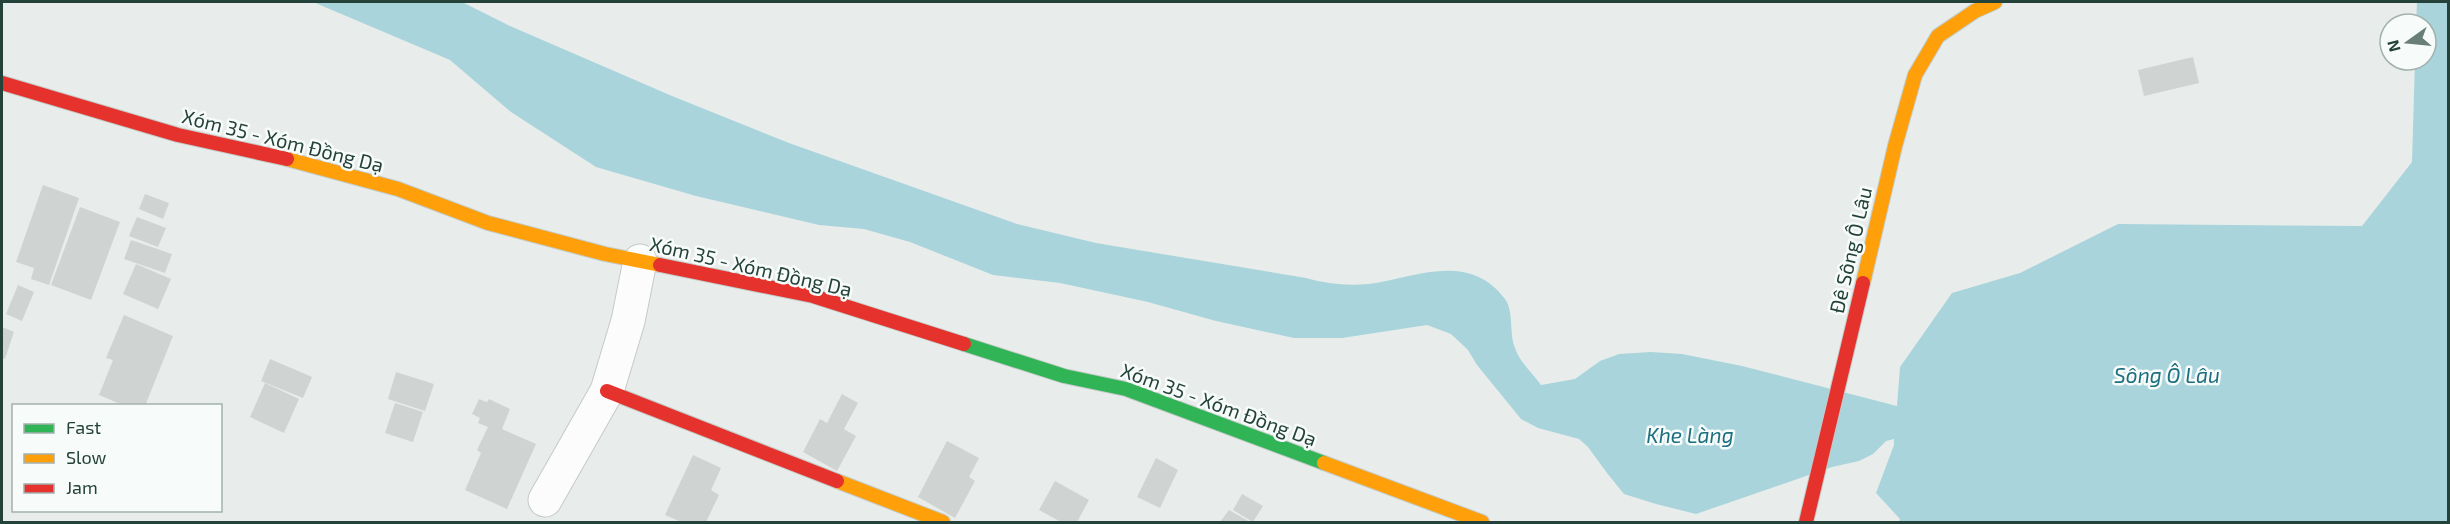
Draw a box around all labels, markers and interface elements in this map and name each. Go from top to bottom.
north arrow [2378,12,2438,72]
text: N [2382,38,2404,54]
street label: Xóm 35 - Xóm Đồng Dạ [180,103,386,177]
street label: Đê Sông Ô Lâu [1824,185,1876,315]
street label: Xóm 35 - Xóm Đồng Dạ [648,231,854,301]
street label: Xóm 35 - Xóm Đồng Dạ [1118,357,1320,451]
water label: Sông Ô Lâu [2114,362,2220,387]
legend [12,404,222,512]
text: Fast [66,416,101,438]
water label: Khe Làng [1646,422,1734,447]
text: Slow [66,446,107,468]
text: Jam [66,476,98,498]

